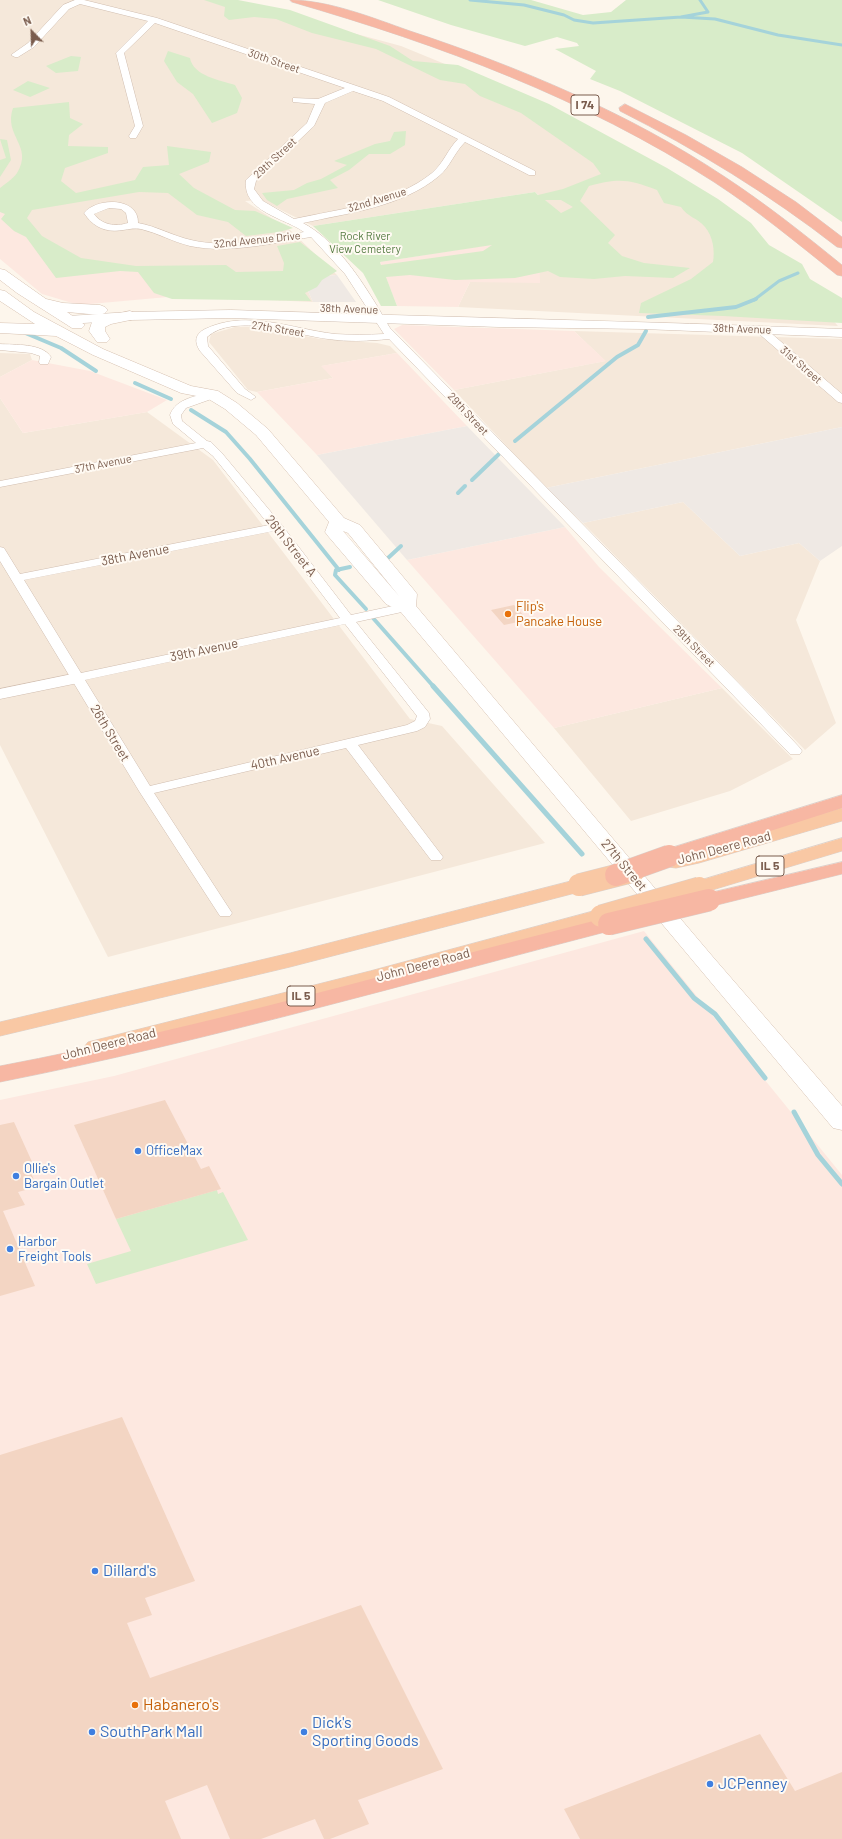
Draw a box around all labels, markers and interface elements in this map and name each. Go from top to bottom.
north arrow [12,12,52,52]
text: N [21,13,33,28]
street label: 30th Street [246,46,302,76]
road number: I 74 [571,95,599,115]
street label: 29th Street [251,135,299,181]
street label: 32nd Avenue [346,185,408,215]
street label: 32nd Avenue Drive [213,229,301,251]
park label: Rock River View Cemetery [329,229,401,255]
street label: 38th Avenue [320,301,378,317]
street label: 27th Street [251,318,305,340]
street label: 38th Avenue [713,321,771,337]
street label: 31st Street [777,343,825,387]
street label: 29th Street [445,390,491,438]
street label: 37th Avenue [73,452,133,476]
street label: 26th Street A [262,512,320,580]
street label: 38th Avenue [100,541,170,569]
place label: Flip's Pancake House [516,599,602,630]
marker: Flip's Pancake House [503,609,513,619]
street label: 29th Street [670,622,718,670]
street label: 39th Avenue [169,635,239,665]
street label: 26th Street [87,702,133,764]
street label: 40th Avenue [249,743,321,773]
street label: John Deere Road [676,828,772,868]
street label: 27th Street [598,836,650,894]
road number: IL 5 [756,856,784,876]
street label: John Deere Road [375,945,471,985]
road number: IL 5 [287,986,315,1006]
street label: John Deere Road [61,1025,157,1063]
place label: OfficeMax [146,1143,202,1159]
marker: OfficeMax [133,1146,143,1156]
place label: Ollie's Bargain Outlet [24,1161,104,1192]
marker: Ollie's Bargain Outlet [11,1171,21,1181]
place label: Harbor Freight Tools [18,1234,91,1265]
marker: Harbor Freight Tools [5,1244,15,1254]
place label: Dillard's [103,1561,156,1581]
marker: Dillard's [90,1566,100,1576]
place label: Habanero's [143,1695,219,1715]
marker: Habanero's [130,1700,140,1710]
place label: Dick's Sporting Goods [312,1713,419,1751]
place label: SouthPark Mall [100,1722,203,1742]
marker: SouthPark Mall [87,1727,97,1737]
marker: Dick's Sporting Goods [299,1727,309,1737]
place label: JCPenney [718,1774,787,1794]
marker: JCPenney [705,1779,715,1789]

